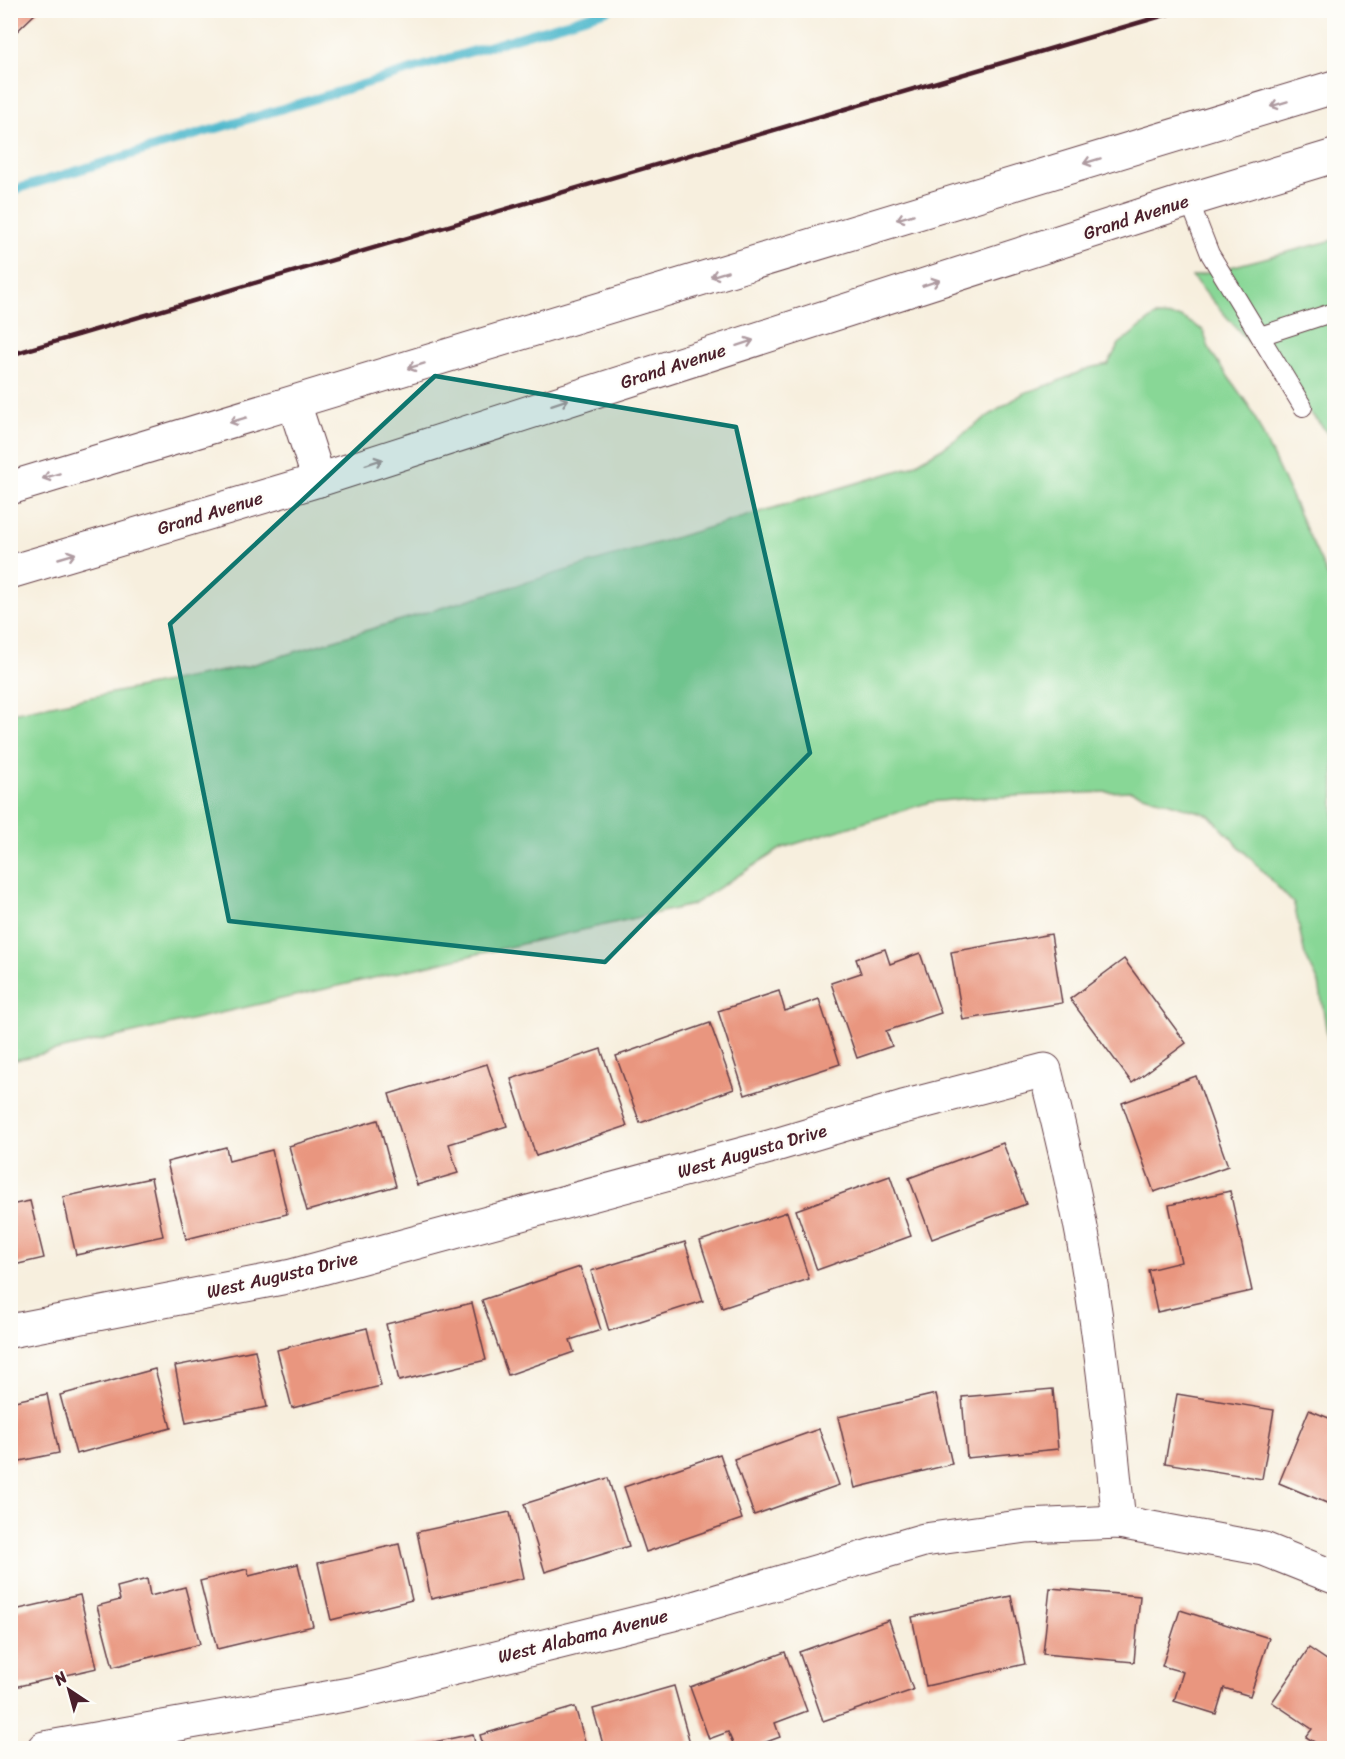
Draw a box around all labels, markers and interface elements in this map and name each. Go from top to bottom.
one-way arrow [1269,99,1288,110]
one-way arrow [1083,156,1102,167]
street label: Grand Avenue [1079,185,1193,249]
one-way arrow [896,212,915,223]
one-way arrow [710,269,729,280]
one-way arrow [921,277,940,288]
street label: Grand Avenue [616,334,730,398]
one-way arrow [735,336,754,347]
one-way arrow [407,361,426,372]
one-way arrow [550,396,569,407]
one-way arrow [229,415,248,426]
one-way arrow [364,456,383,467]
one-way arrow [42,471,61,482]
street label: Grand Avenue [153,482,267,544]
one-way arrow [57,550,76,561]
street label: West Augusta Drive [673,1114,831,1188]
street label: West Augusta Drive [203,1242,361,1308]
street label: West Alabama Avenue [495,1599,671,1673]
north arrow [39,1660,99,1720]
text: N [47,1663,74,1694]

